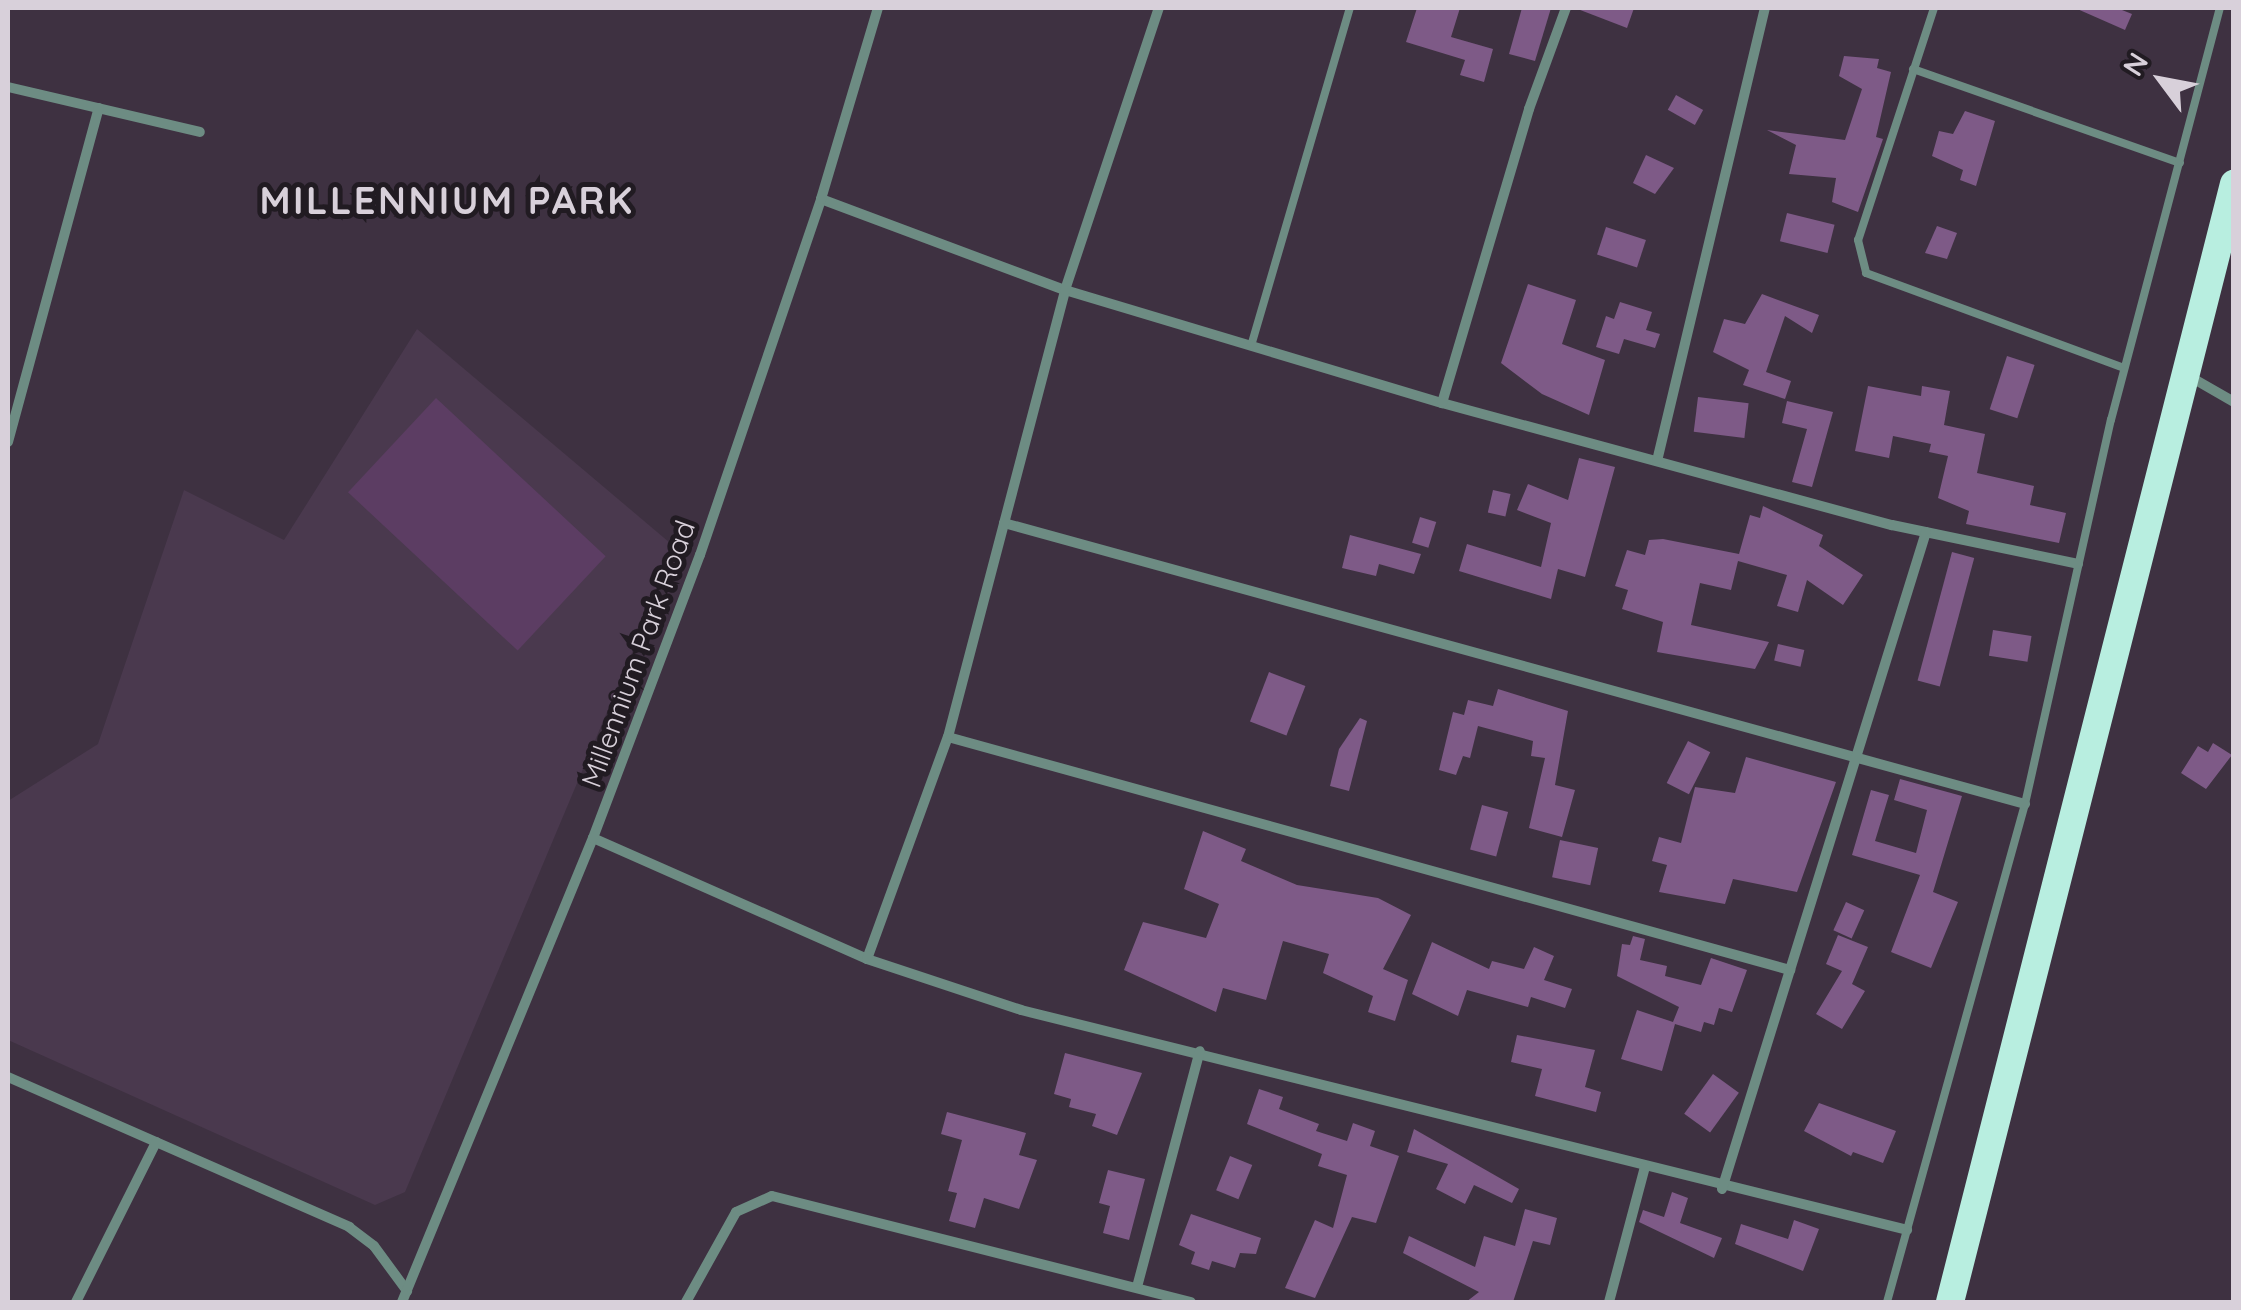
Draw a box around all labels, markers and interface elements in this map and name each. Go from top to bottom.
north arrow [2111,30,2211,130]
text: N [2115,46,2155,82]
district label: MILLENNIUM PARK [259,178,635,224]
street label: Millennium Park Road [574,516,702,792]

